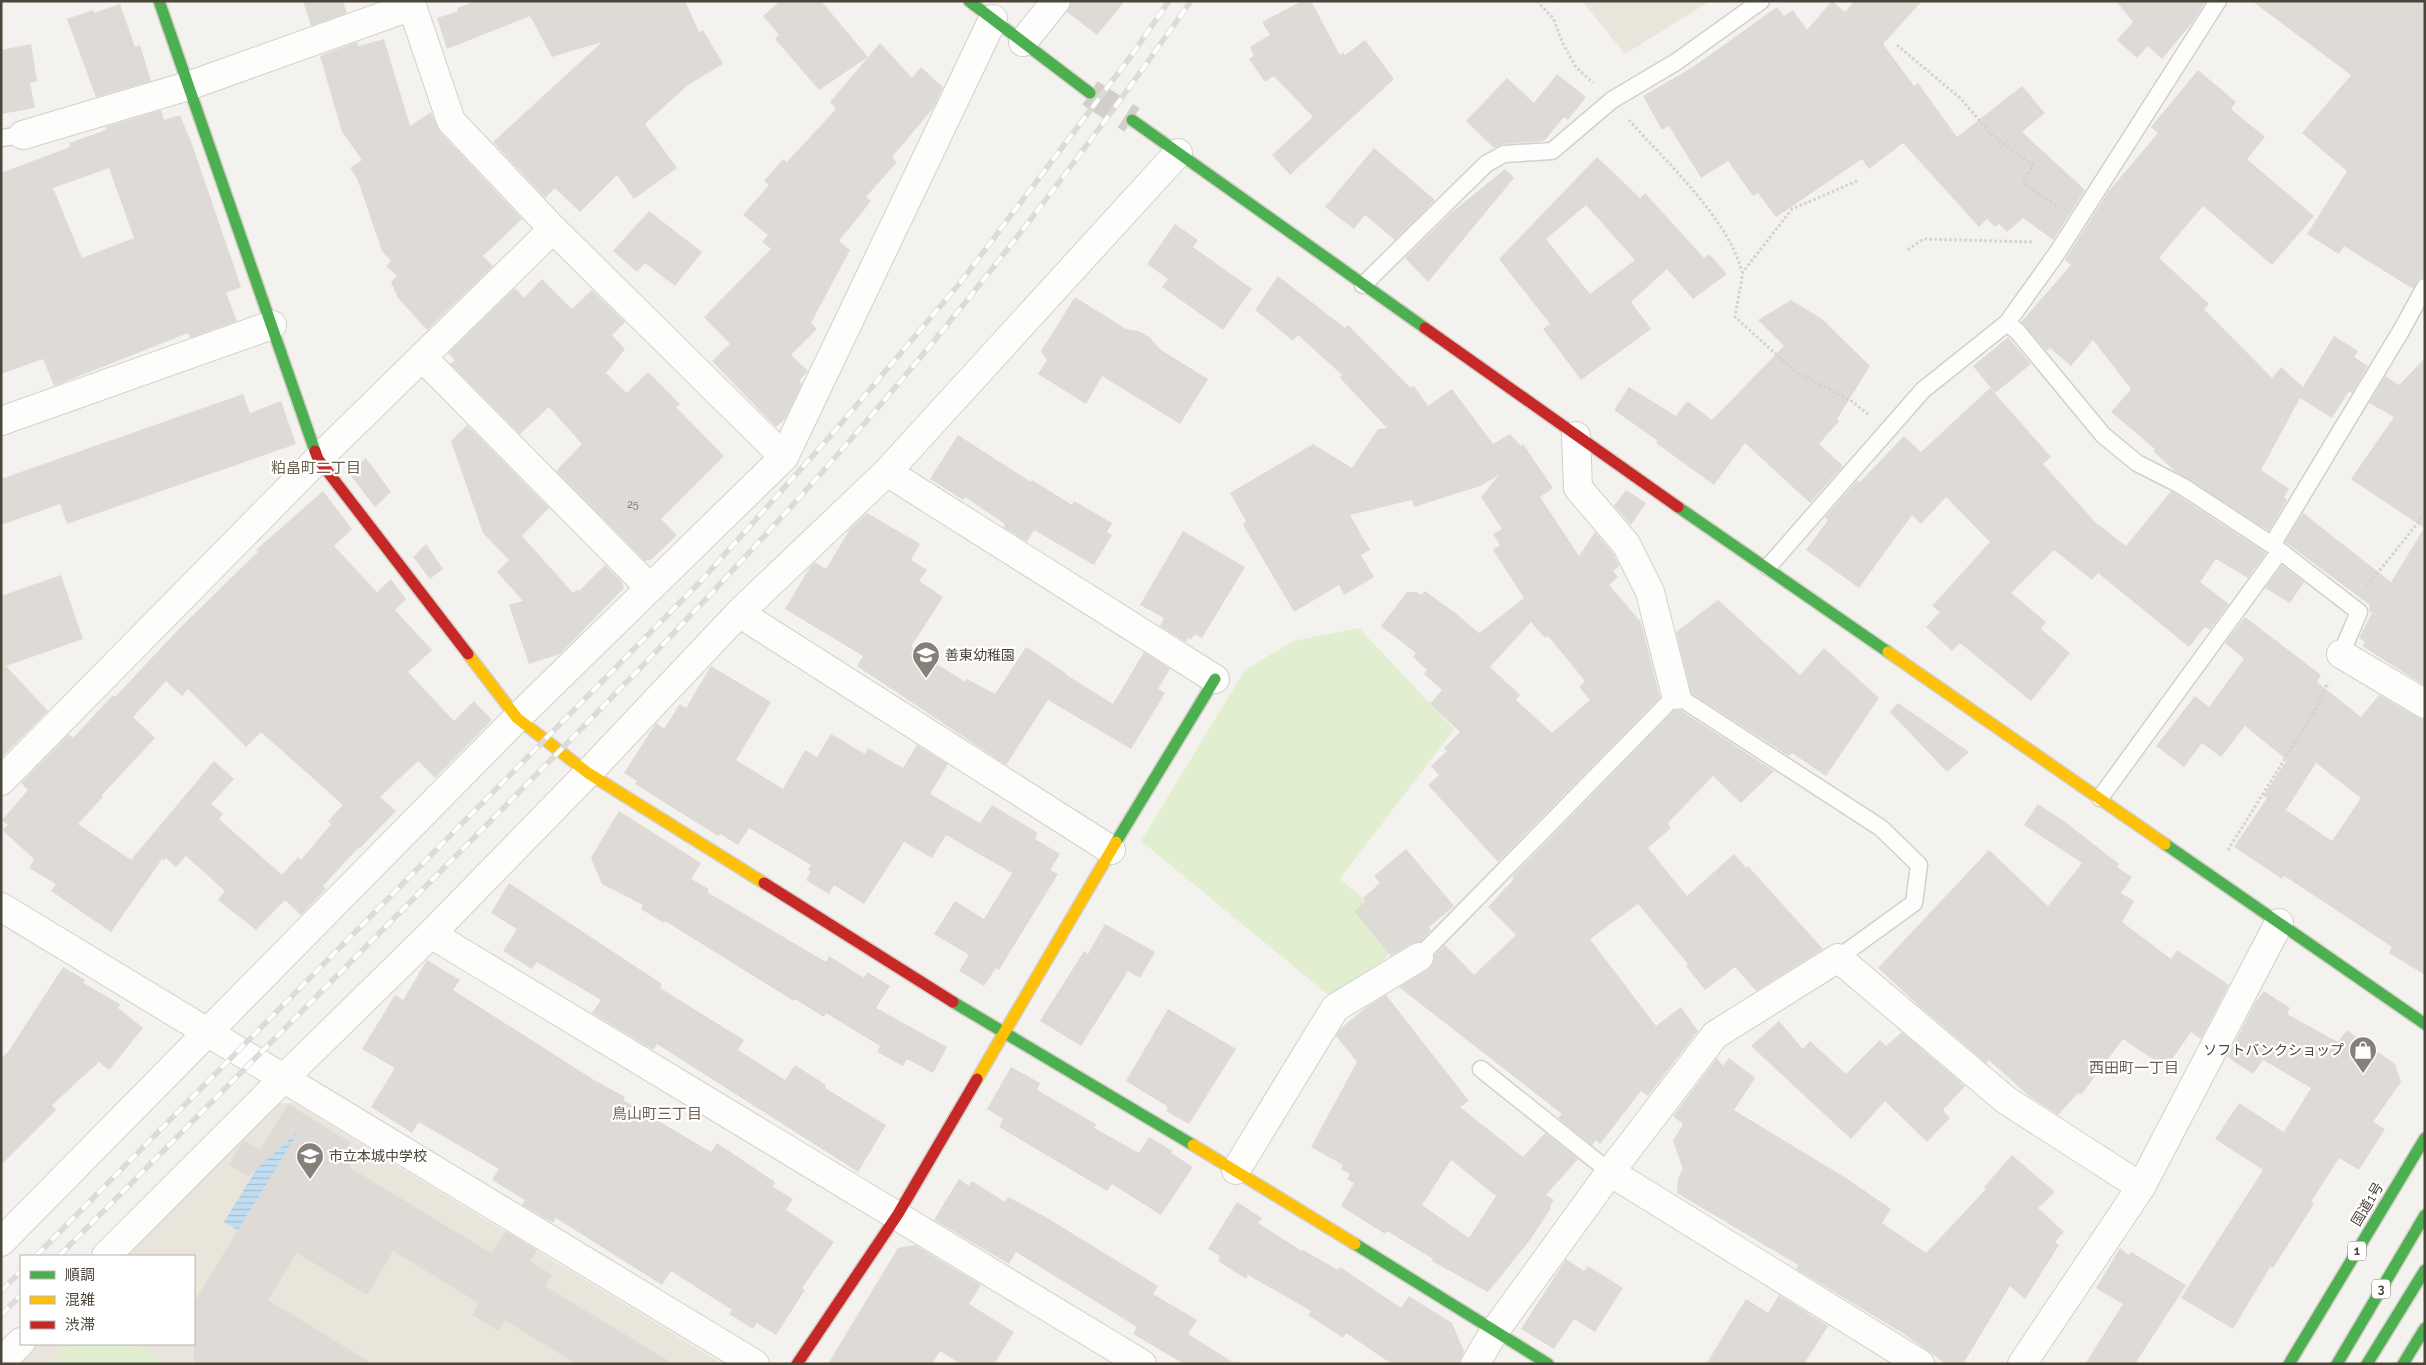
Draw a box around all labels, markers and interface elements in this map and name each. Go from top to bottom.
district label: 粕畠町二丁目 [271,459,361,477]
house number: 25 [627,498,639,511]
school or university icon: 善東幼稚園 [911,640,941,679]
place label: 善東幼稚園 [945,647,1015,663]
shop icon: ソフトバンクショップ [2348,1035,2378,1074]
place label: ソフトバンクショップ [2203,1042,2344,1058]
district label: 西田町一丁目 [2089,1059,2179,1077]
district label: 鳥山町三丁目 [612,1105,702,1123]
school or university icon: 市立本城中学校 [295,1141,325,1180]
place label: 市立本城中学校 [329,1148,427,1164]
street label: 国道1号 [2348,1179,2386,1229]
road number: 1 [2348,1242,2366,1260]
legend [20,1255,195,1345]
text: 順調 [65,1266,95,1284]
road number: 3 [2372,1280,2390,1298]
text: 混雑 [65,1291,95,1309]
text: 渋滞 [65,1316,95,1334]

